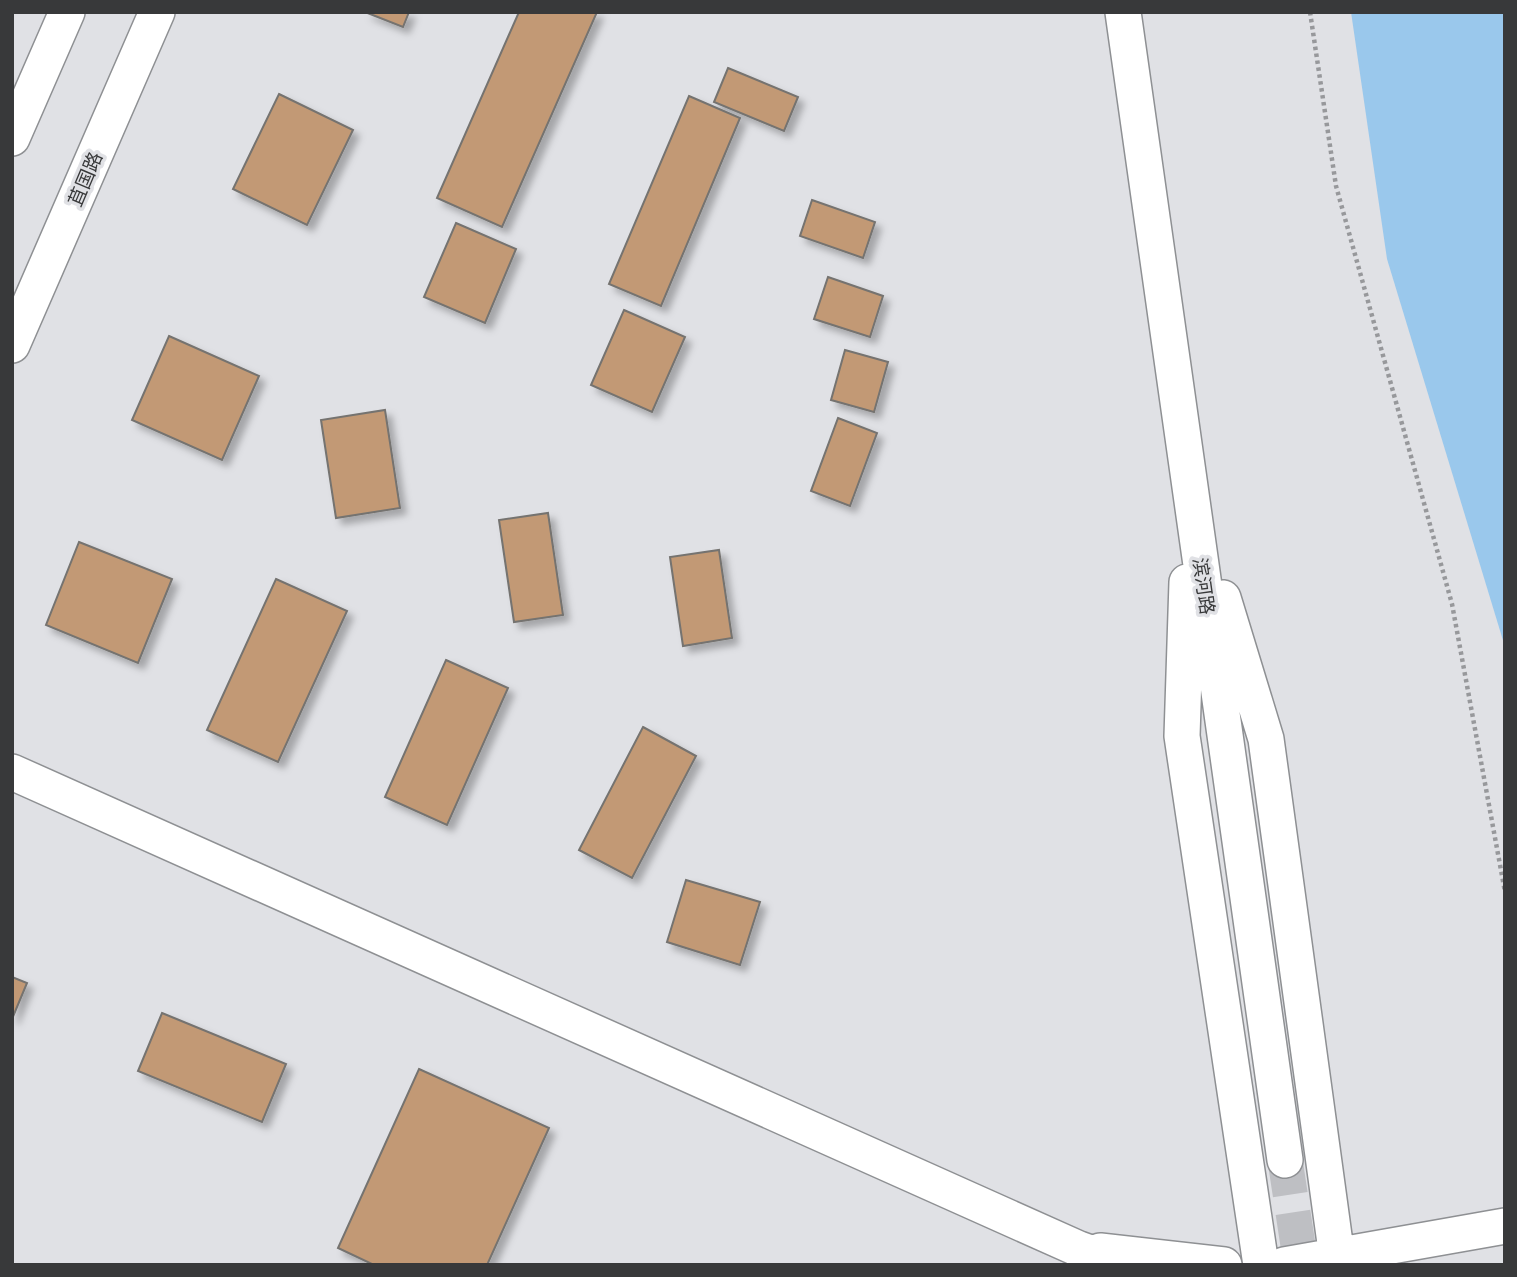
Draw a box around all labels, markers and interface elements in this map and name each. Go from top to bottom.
street label: 苴国路 [64,148,106,210]
street label: 滨河路 [1189,556,1219,616]

